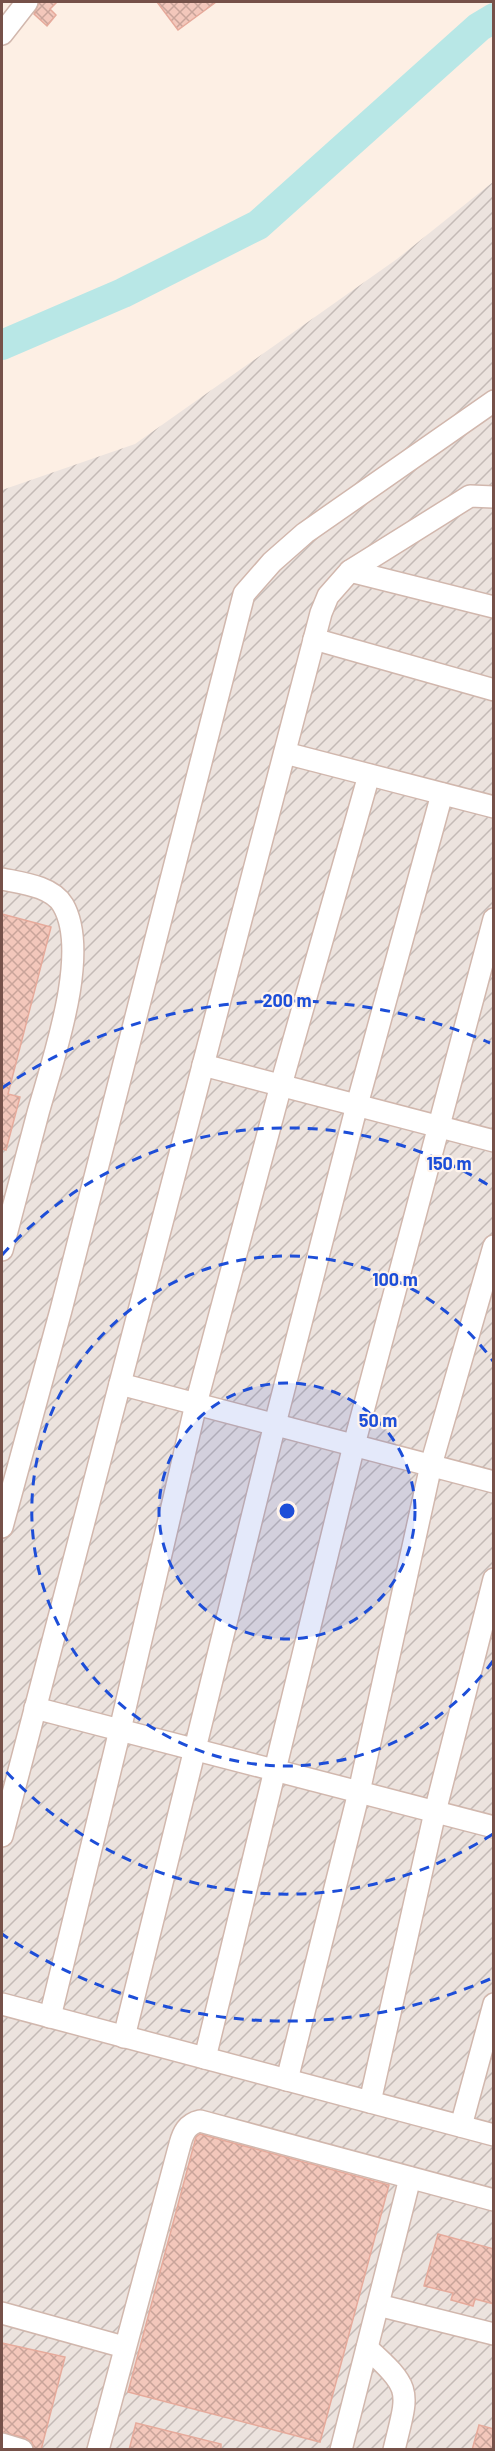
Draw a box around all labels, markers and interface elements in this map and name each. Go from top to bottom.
text: 200 m [262,989,312,1011]
text: 150 m [427,1152,471,1174]
text: 100 m [372,1268,418,1290]
text: 50 m [359,1409,397,1431]
centre of rings [277,1501,297,1521]

